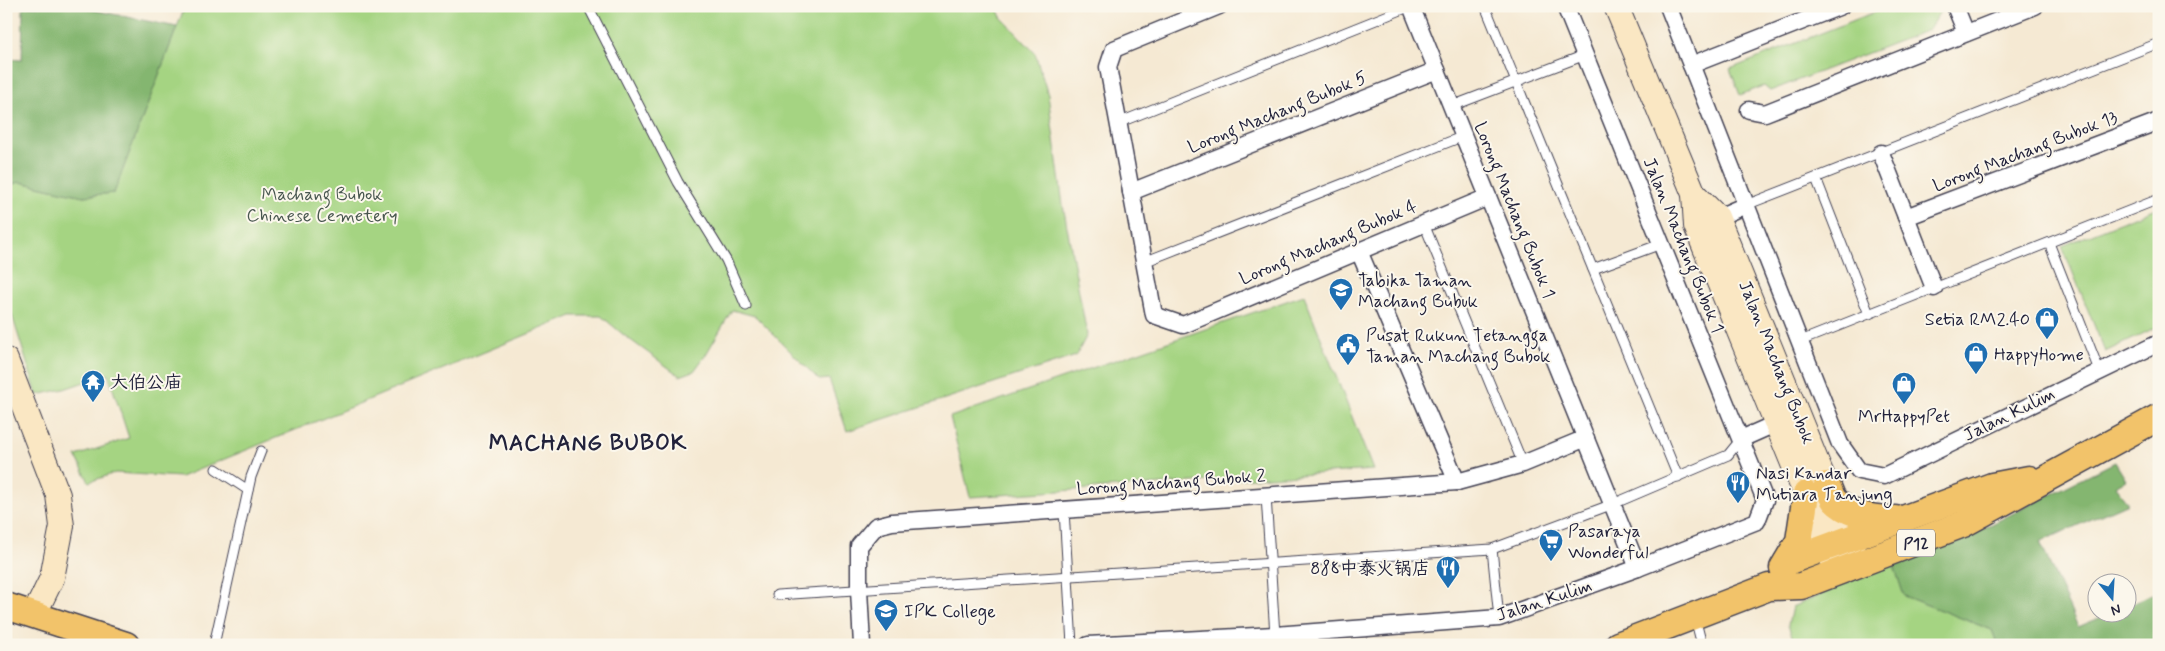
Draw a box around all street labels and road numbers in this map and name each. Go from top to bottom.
street label: Lorong Machang Bubok 5 [1184,66,1371,162]
street label: Lorong Machang Bubok 13 [1930,105,2122,200]
street label: Lorong Machang Bubok 1 [1466,119,1560,303]
street label: Jalan Machang Bubok 1 [1635,154,1729,337]
street label: Lorong Machang Bubok 4 [1236,195,1422,293]
street label: Jalan Machang Bubok [1730,277,1820,448]
street label: Jalan Kulim [1960,382,2059,447]
street label: Lorong Machang Bubok 2 [1076,464,1267,504]
road number: P12 [1897,530,1935,556]
street label: Jalan Kulim [1493,574,1595,628]

